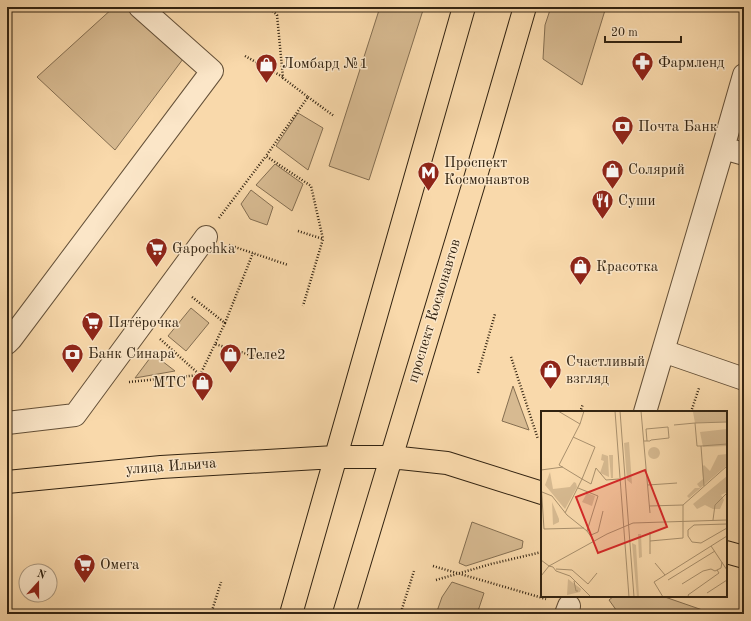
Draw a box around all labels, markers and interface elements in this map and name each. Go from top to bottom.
scale bar [605,18,681,44]
text: 20 m [611,27,638,39]
pharmacy icon: Фармленд [629,50,655,83]
shop icon: Ломбард №1 [253,51,279,84]
place label: Фармленд [658,56,725,71]
place label: Ломбард №1 [282,57,368,72]
bank icon: Почта Банк [610,114,636,147]
place label: Почта Банк [638,120,718,135]
place label: Проспект Космонавтов [444,156,530,188]
shop icon: Солярий [599,157,625,190]
metro station icon: Проспект Космонавтов [416,159,442,192]
place label: Солярий [628,163,685,178]
restaurant icon: Суши [590,188,616,221]
place label: Суши [618,194,656,209]
supermarket icon: Gapochka [144,236,170,269]
street label: проспект Космонавтов [406,237,464,385]
place label: Gapochka [172,242,236,257]
shop icon: Красотка [568,254,594,287]
place label: Красотка [596,260,659,275]
supermarket icon: Пятёрочка [80,310,106,343]
place label: Пятёрочка [108,316,180,331]
bank icon: Банк Синара [59,341,85,374]
shop icon: Теле2 [217,342,243,375]
place label: Банк Синара [88,347,176,362]
place label: Теле2 [246,348,286,363]
place label: Счастливый взгляд [566,355,645,387]
shop icon: Счастливый взгляд [538,358,564,391]
shop icon: МТС [189,370,215,403]
place label: МТС [153,376,186,391]
inset map [541,411,727,597]
street label: улица Ильича [125,456,217,478]
supermarket icon: Омега [71,552,97,585]
place label: Омега [100,558,140,573]
north arrow [18,563,58,603]
text: N [35,568,47,582]

